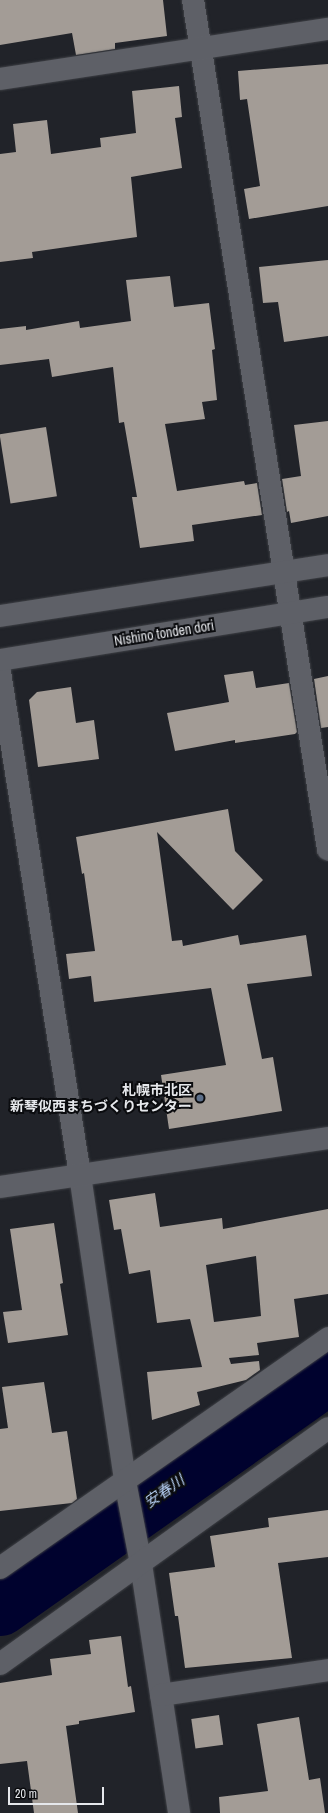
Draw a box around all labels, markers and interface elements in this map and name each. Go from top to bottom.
street label: Nishino tonden dori [113,617,215,649]
place label: 札幌市北区 新琴似西まちづくりセンター [10,1082,192,1114]
marker: 札幌市北区 新琴似西まちづくりセンター [195,1093,205,1103]
water label: 安春川 [140,1471,188,1511]
scale bar [10,1779,106,1805]
text: 20 m [15,1786,37,1802]

